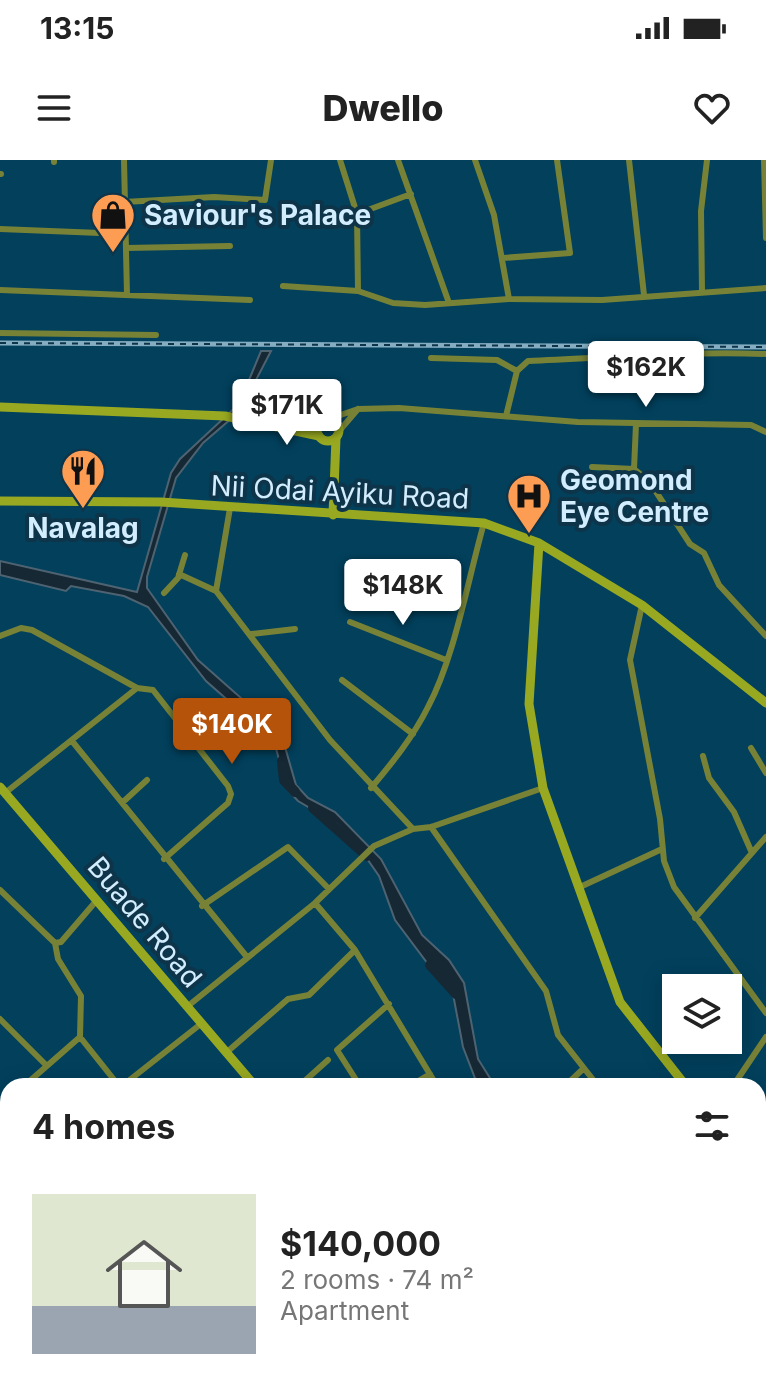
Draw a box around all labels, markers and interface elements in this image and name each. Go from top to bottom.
text: 13:15 [40,10,114,46]
icon: menu [32,86,76,130]
text: Dwello [323,86,443,130]
icon: heart [690,86,734,130]
shop icon: Saviour's Palace [89,191,137,254]
place label: Saviour's Palace [144,198,371,232]
pin: $162K [590,341,702,409]
text: $162K [606,351,686,382]
pin: $171K [231,379,343,447]
text: $171K [250,389,324,420]
restaurant icon: Navalag [59,447,107,510]
place label: Geomond Eye Centre [560,463,709,529]
street label: Nii Odai Ayiku Road [210,468,470,516]
hospital icon: Geomond Eye Centre [505,472,553,535]
place label: Navalag [27,511,139,545]
pin: $148K [347,559,459,627]
text: $148K [362,569,444,600]
pin: $140K [176,698,288,766]
text: $140K [191,708,273,739]
street label: Buade Road [81,850,209,994]
map controls [662,974,742,1054]
button: layers [662,974,742,1054]
icon: filters [690,1104,734,1148]
text: 4 homes [32,1106,175,1147]
text: $140,000 [280,1223,441,1264]
icon: home [96,1226,192,1322]
text: 2 rooms · 74 m² [280,1264,474,1295]
text: Apartment [280,1295,409,1326]

